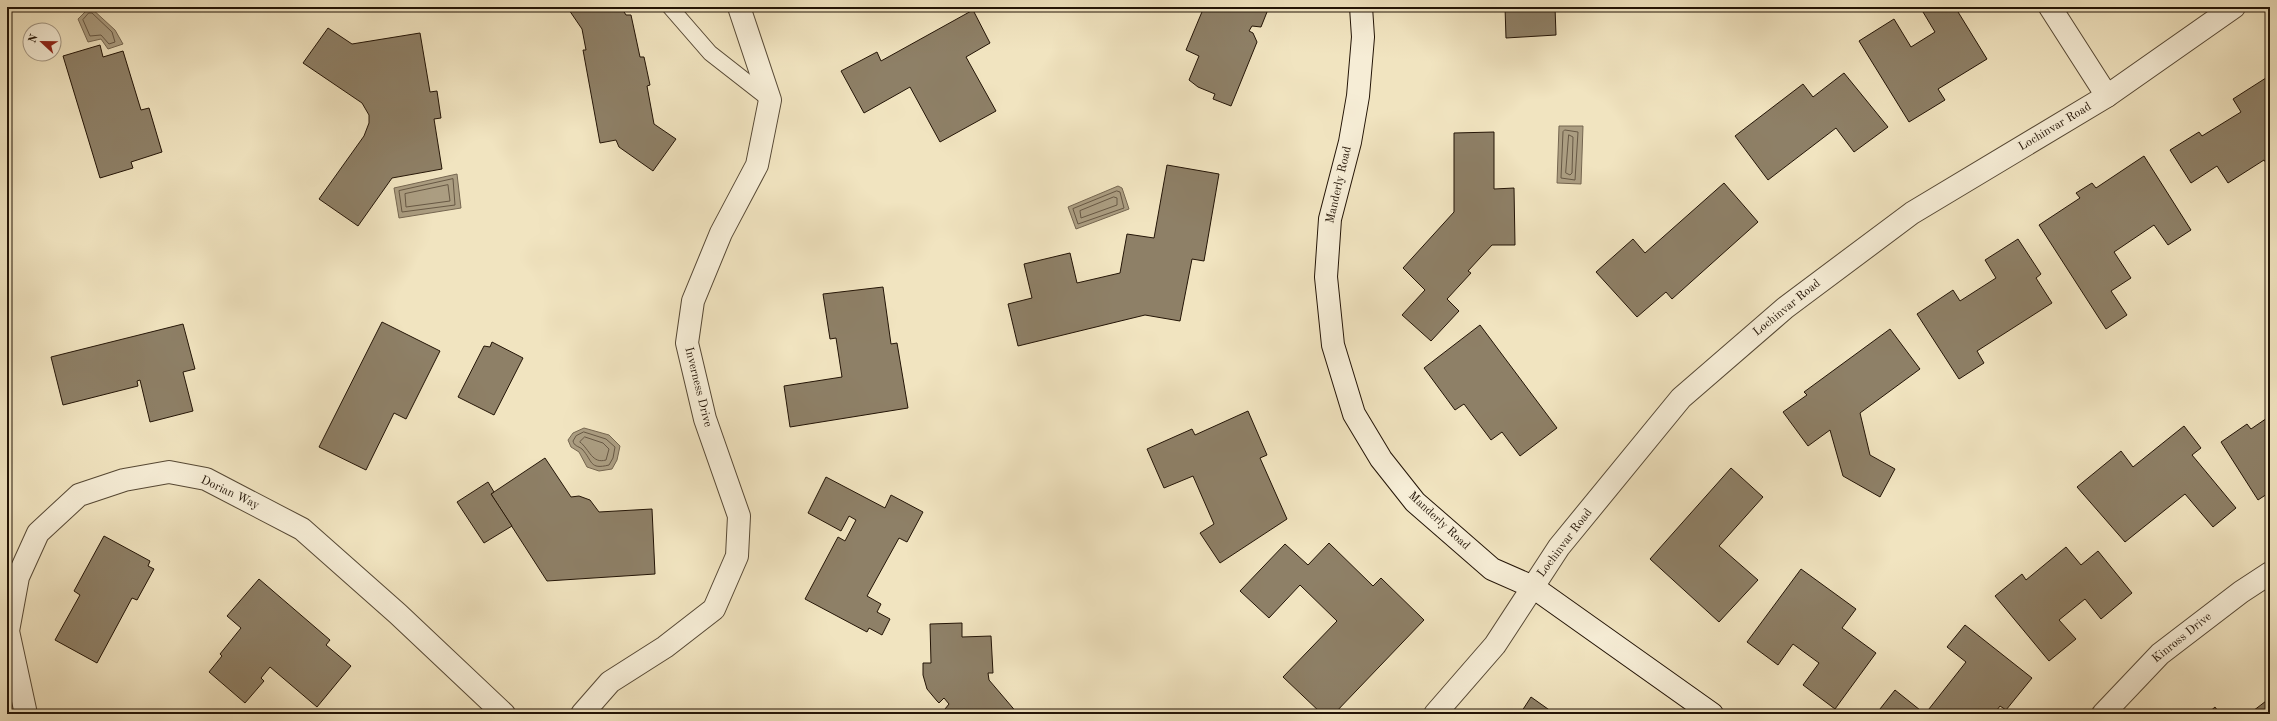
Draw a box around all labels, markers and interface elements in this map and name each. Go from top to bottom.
north arrow [22,22,62,62]
text: N [27,32,41,45]
street label: Lochinvar Road [2017,101,2093,153]
street label: Manderly Road [1324,145,1354,225]
street label: Lochinvar Road [1751,277,1823,339]
street label: Inverness Drive [682,346,714,429]
street label: Dorian Way [199,474,262,512]
street label: Manderly Road [1406,490,1472,552]
street label: Lochinvar Road [1535,506,1595,580]
street label: Kinross Drive [2150,610,2214,665]

